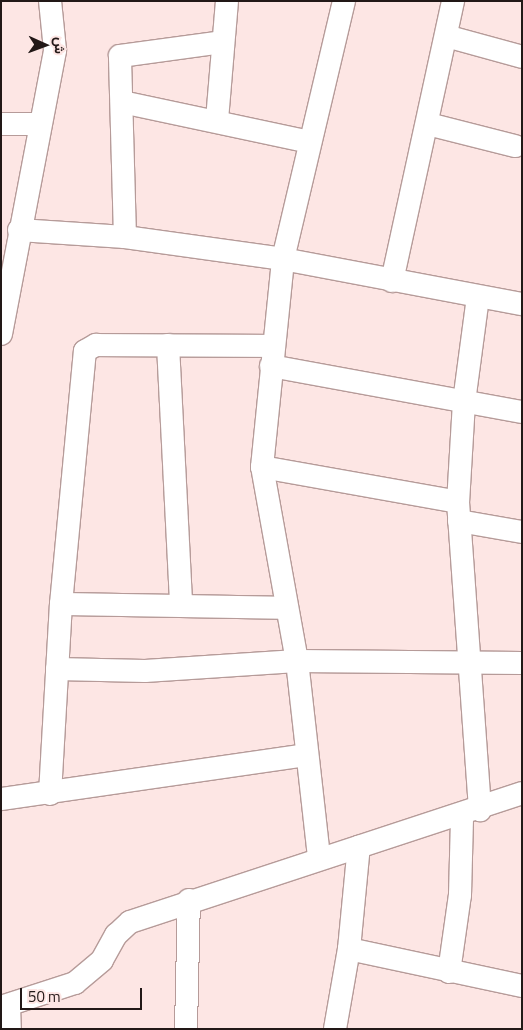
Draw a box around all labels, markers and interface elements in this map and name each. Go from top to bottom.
north arrow [20,20,70,70]
text: ش [50,37,71,54]
scale bar [22,978,145,1010]
text: 50 m [28,985,61,1008]

